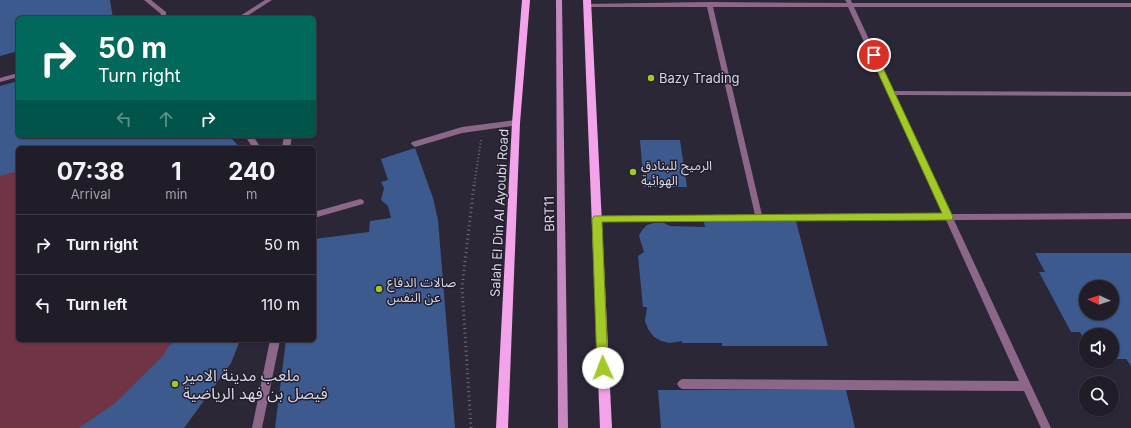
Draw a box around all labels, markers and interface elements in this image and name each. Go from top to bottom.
text: 50 m [98,31,167,65]
icon: right [32,32,84,84]
pin [857,38,891,72]
icon: arrive [863,44,885,66]
text: Turn right [98,65,181,86]
place label: Bazy Trading [659,70,740,86]
marker: Bazy Trading [646,73,656,83]
icon: left [113,108,135,130]
icon: ahead [155,108,177,130]
icon: right [197,108,219,130]
street label: Salah El Din Al Ayoubi Road [487,128,511,298]
text: 07:38 [57,157,125,186]
text: 1 [171,157,182,186]
text: 240 [228,157,275,186]
place label: الرميح للبنادق الهوائية [641,157,712,189]
marker: الرميح للبنادق الهوائية [628,167,638,177]
text: Arrival [71,186,111,202]
text: min [165,186,188,202]
text: m [246,186,257,202]
street label: BRT11 [541,196,557,232]
icon: right [32,234,54,256]
text: Turn right [66,235,138,254]
text: 50 m [264,235,300,254]
place label: صالات الدفاع عن النفس [387,274,456,306]
north arrow [1079,280,1119,320]
map controls [1079,280,1119,416]
marker: صالات الدفاع عن النفس [374,284,384,294]
icon: left [32,294,54,316]
text: Turn left [66,295,127,314]
text: 110 m [261,295,300,314]
button: sound [1079,328,1119,368]
position arrow [582,347,624,389]
place label: ملعب مدينة الامير فيصل بن فهد الرياضية [182,365,328,403]
button: search [1079,376,1119,416]
marker: ملعب مدينة الامير فيصل بن فهد الرياضية [170,379,180,389]

